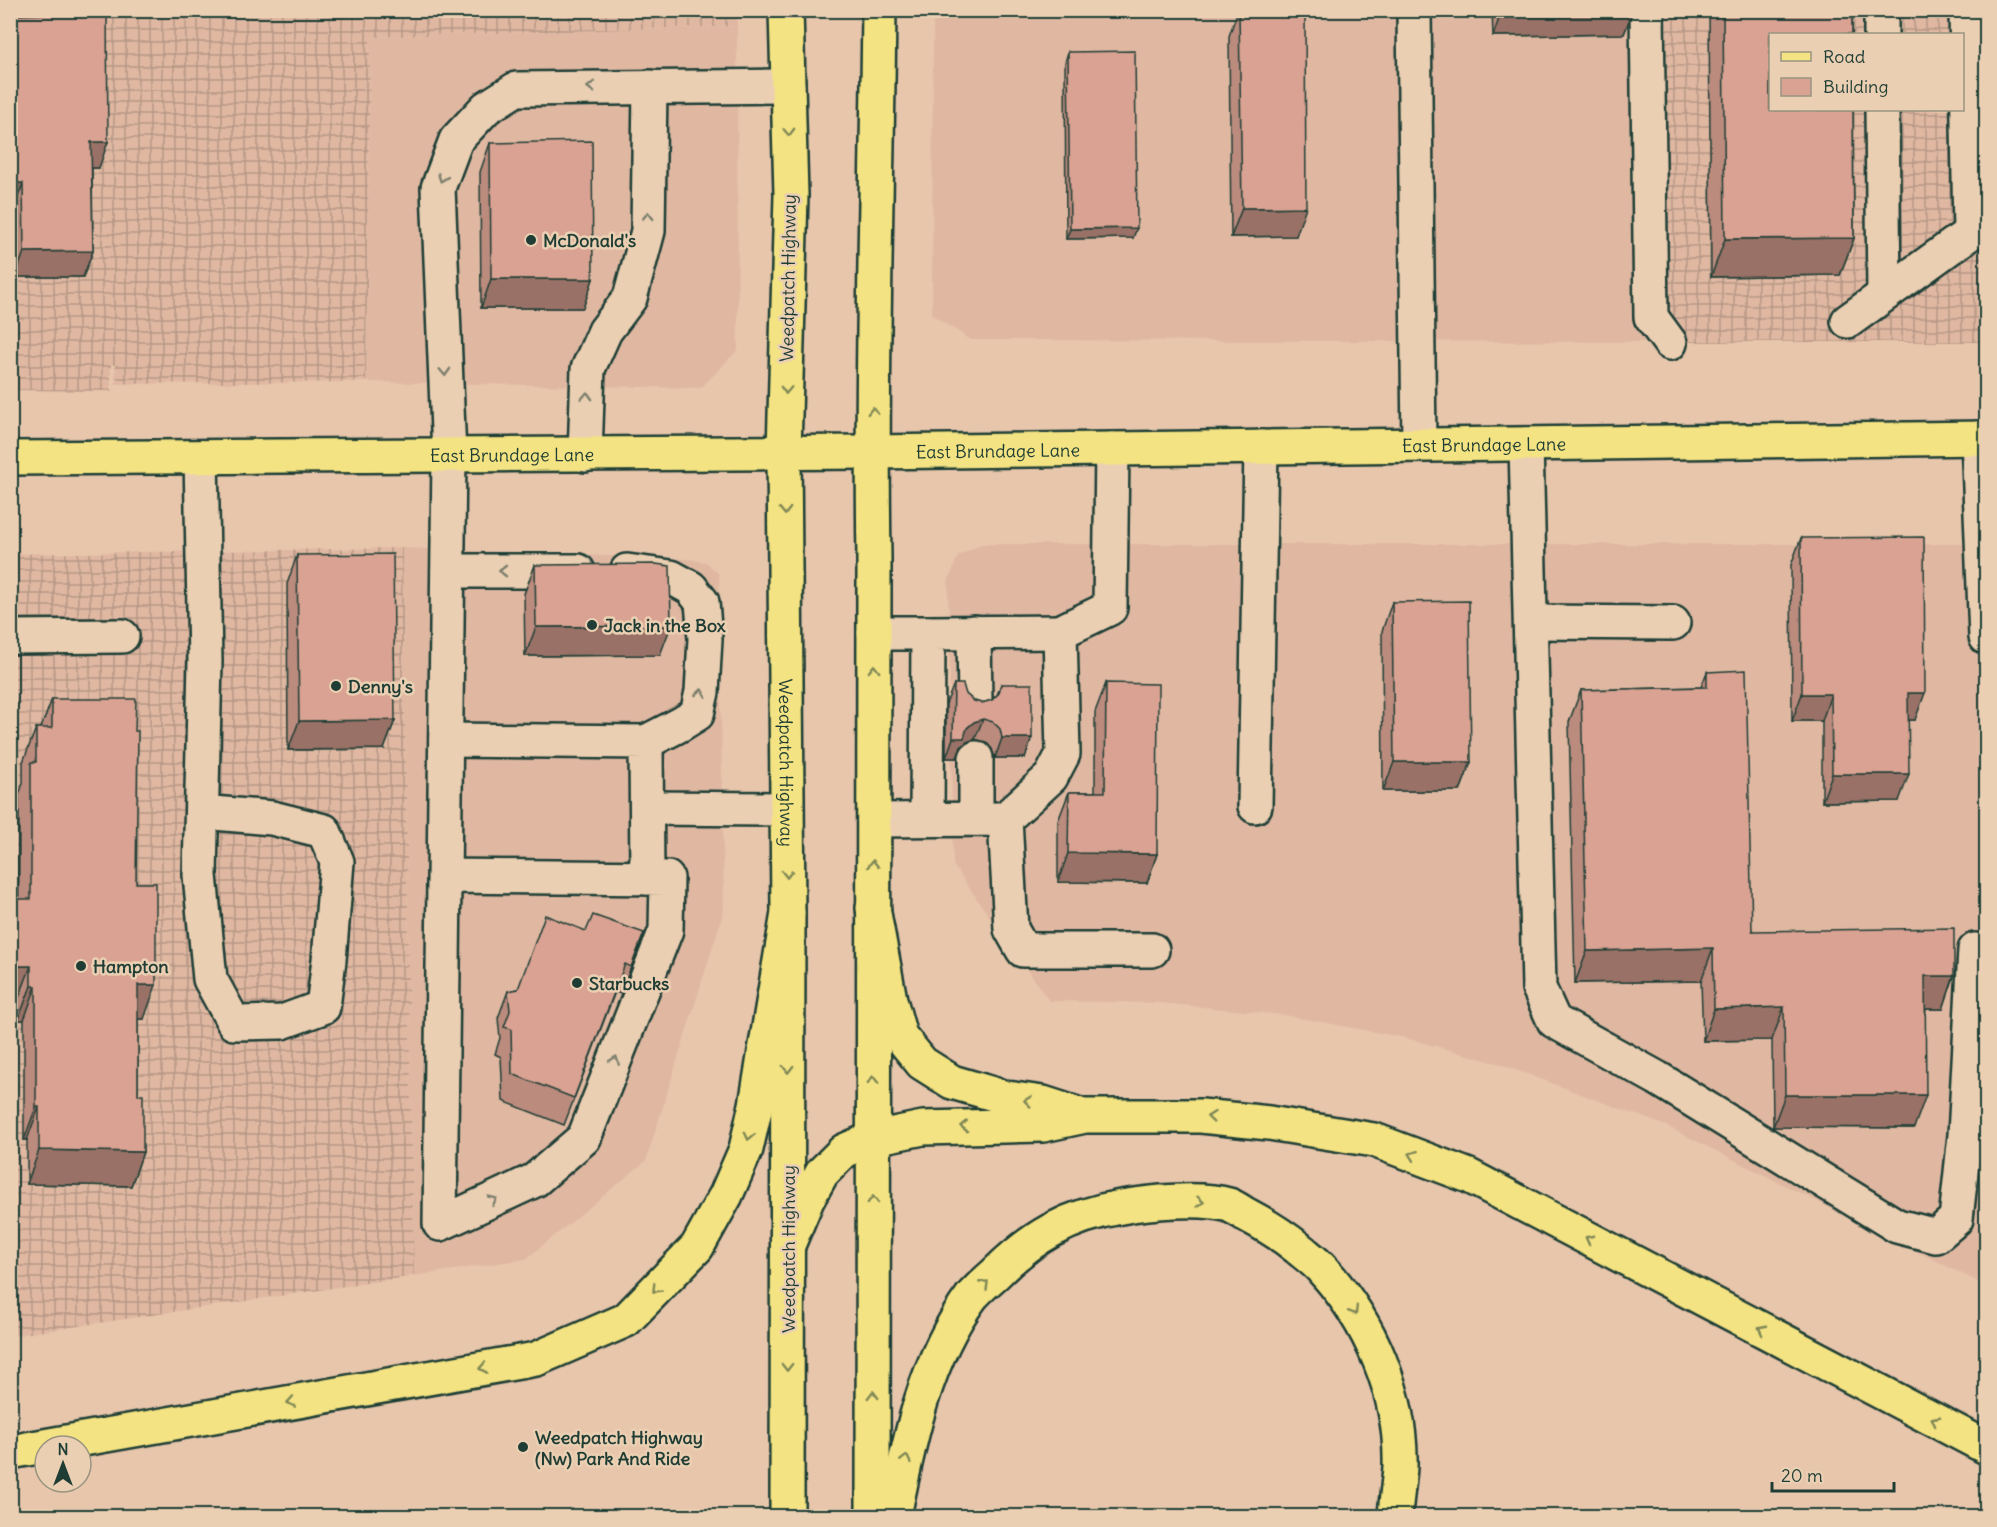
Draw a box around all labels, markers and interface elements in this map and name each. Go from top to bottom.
legend [1769,33,1964,111]
text: Road [1823,45,1866,68]
text: Building [1823,75,1888,98]
one-way arrow [587,81,596,94]
one-way arrow [783,127,795,136]
one-way arrow [437,172,449,183]
street label: Weedpatch Highway [775,194,801,362]
one-way arrow [642,211,654,220]
place label: McDonald's [543,229,636,252]
marker: McDonald's [524,233,538,247]
one-way arrow [439,367,452,376]
one-way arrow [779,385,792,394]
one-way arrow [580,392,593,401]
one-way arrow [866,406,879,415]
street label: East Brundage Lane [1402,432,1566,457]
street label: East Brundage Lane [916,438,1080,463]
street label: East Brundage Lane [430,442,594,467]
one-way arrow [779,506,791,515]
one-way arrow [499,565,508,577]
place label: Jack in the Box [604,614,726,637]
marker: Jack in the Box [585,618,599,632]
one-way arrow [868,664,880,673]
place label: Denny's [348,675,413,698]
marker: Denny's [329,679,343,693]
street label: Weedpatch Highway [774,679,799,847]
one-way arrow [694,688,707,698]
one-way arrow [867,859,879,868]
one-way arrow [781,869,794,878]
place label: Hampton [93,955,169,978]
marker: Hampton [74,959,88,973]
place label: Starbucks [589,972,669,995]
marker: Starbucks [570,976,584,990]
one-way arrow [607,1055,620,1066]
one-way arrow [782,1064,794,1073]
one-way arrow [867,1075,879,1084]
one-way arrow [1024,1096,1033,1108]
one-way arrow [1206,1111,1216,1124]
one-way arrow [960,1120,969,1132]
one-way arrow [743,1131,756,1141]
one-way arrow [1409,1150,1420,1162]
street label: Weedpatch Highway [777,1165,800,1333]
one-way arrow [486,1195,497,1207]
one-way arrow [1196,1195,1205,1208]
one-way arrow [867,1196,880,1205]
one-way arrow [1585,1234,1596,1246]
one-way arrow [977,1280,988,1291]
one-way arrow [652,1283,663,1293]
one-way arrow [1347,1304,1358,1315]
one-way arrow [1758,1325,1768,1336]
one-way arrow [478,1361,488,1374]
one-way arrow [781,1362,793,1371]
one-way arrow [867,1391,879,1400]
one-way arrow [286,1395,296,1408]
one-way arrow [1930,1416,1941,1427]
place label: Weedpatch Highway (Nw) Park And Ride [535,1426,703,1470]
north arrow [33,1434,93,1494]
text: N [57,1439,69,1459]
marker: Weedpatch Highway (Nw) Park And Ride [516,1440,530,1454]
one-way arrow [898,1454,911,1464]
scale bar [1772,1455,1894,1493]
text: 20 m [1781,1464,1823,1487]

